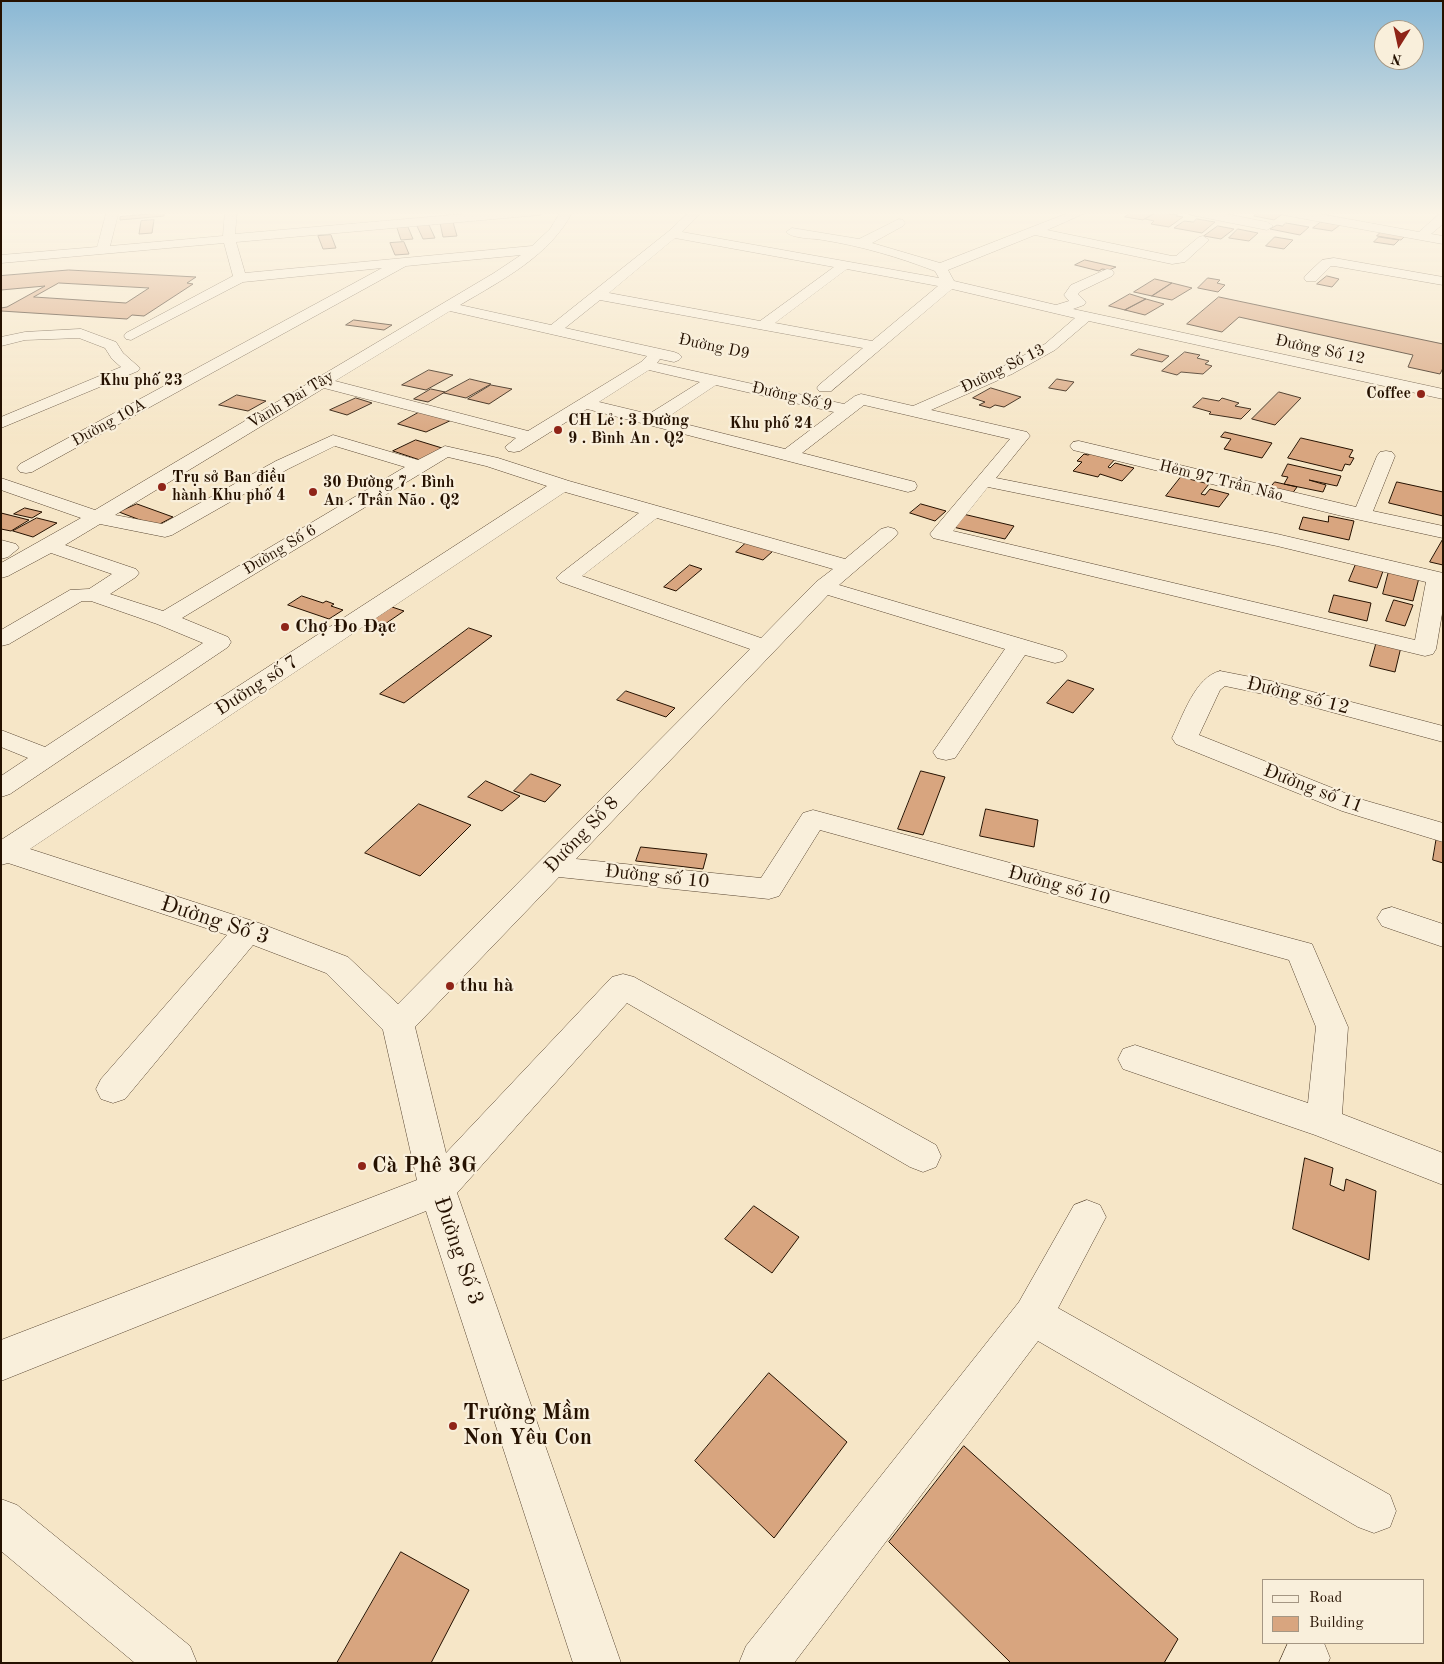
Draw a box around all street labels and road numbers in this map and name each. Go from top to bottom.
street label: Đường D9 [677,330,751,364]
street label: Đường Số 12 [1273,331,1367,369]
street label: Đường Số 13 [958,340,1048,398]
street label: Vành Đai Tây [244,367,338,433]
street label: Đường Số 9 [750,378,834,416]
street label: Đường 10A [69,395,149,451]
street label: Hẻm 97 Trần Não [1157,456,1285,506]
street label: Đường Số 6 [240,521,320,579]
street label: Đường số 7 [211,651,303,721]
street label: Đường số 12 [1244,672,1352,720]
street label: Đường số 11 [1260,760,1366,818]
street label: Đường Số 8 [540,792,624,878]
street label: Đường số 10 [604,860,710,894]
street label: Đường số 10 [1005,861,1113,911]
street label: Đường Số 3 [157,891,273,951]
street label: Đường Số 3 [427,1193,489,1309]

